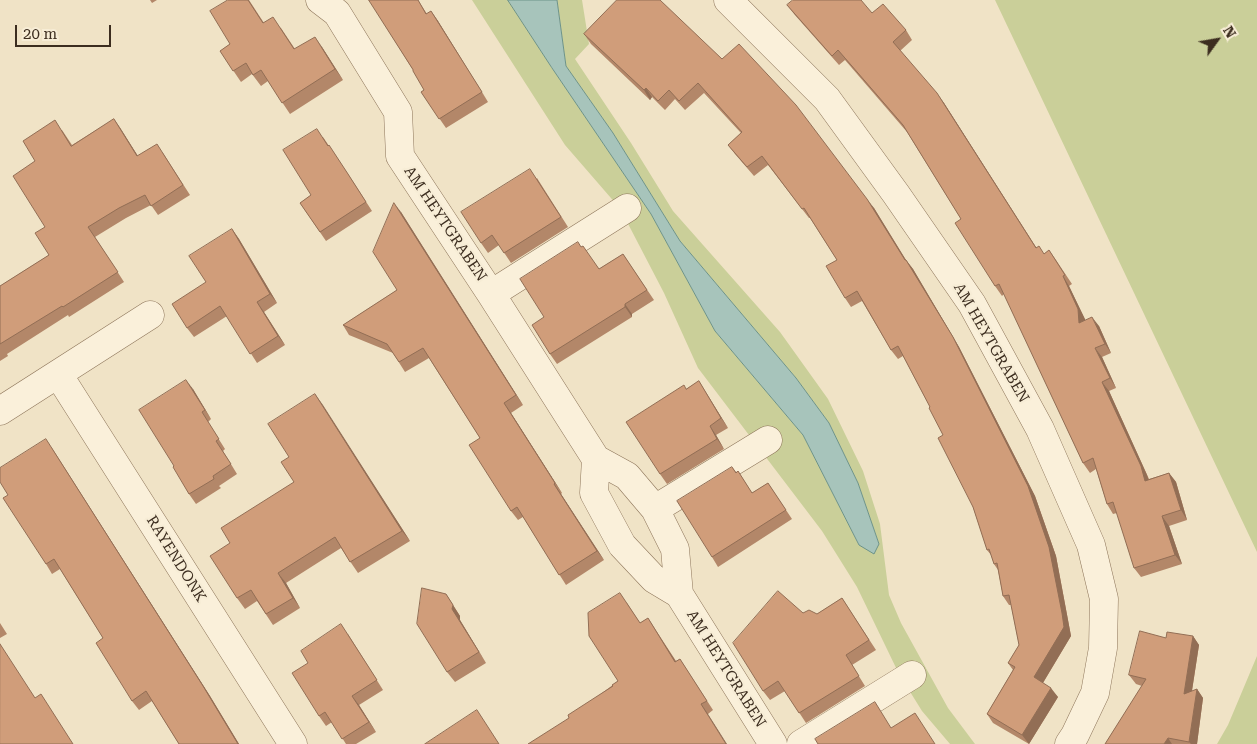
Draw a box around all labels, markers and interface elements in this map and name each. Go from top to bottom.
scale bar [18,15,114,47]
north arrow [1192,15,1242,65]
text: N [1220,23,1239,41]
text: 20 m [23,25,57,43]
street label: AM HEYTGRABEN [400,163,490,285]
street label: AM HEYTGRABEN [949,280,1033,406]
street label: RAYENDONK [142,512,210,606]
street label: AM HEYTGRABEN [683,607,769,731]

